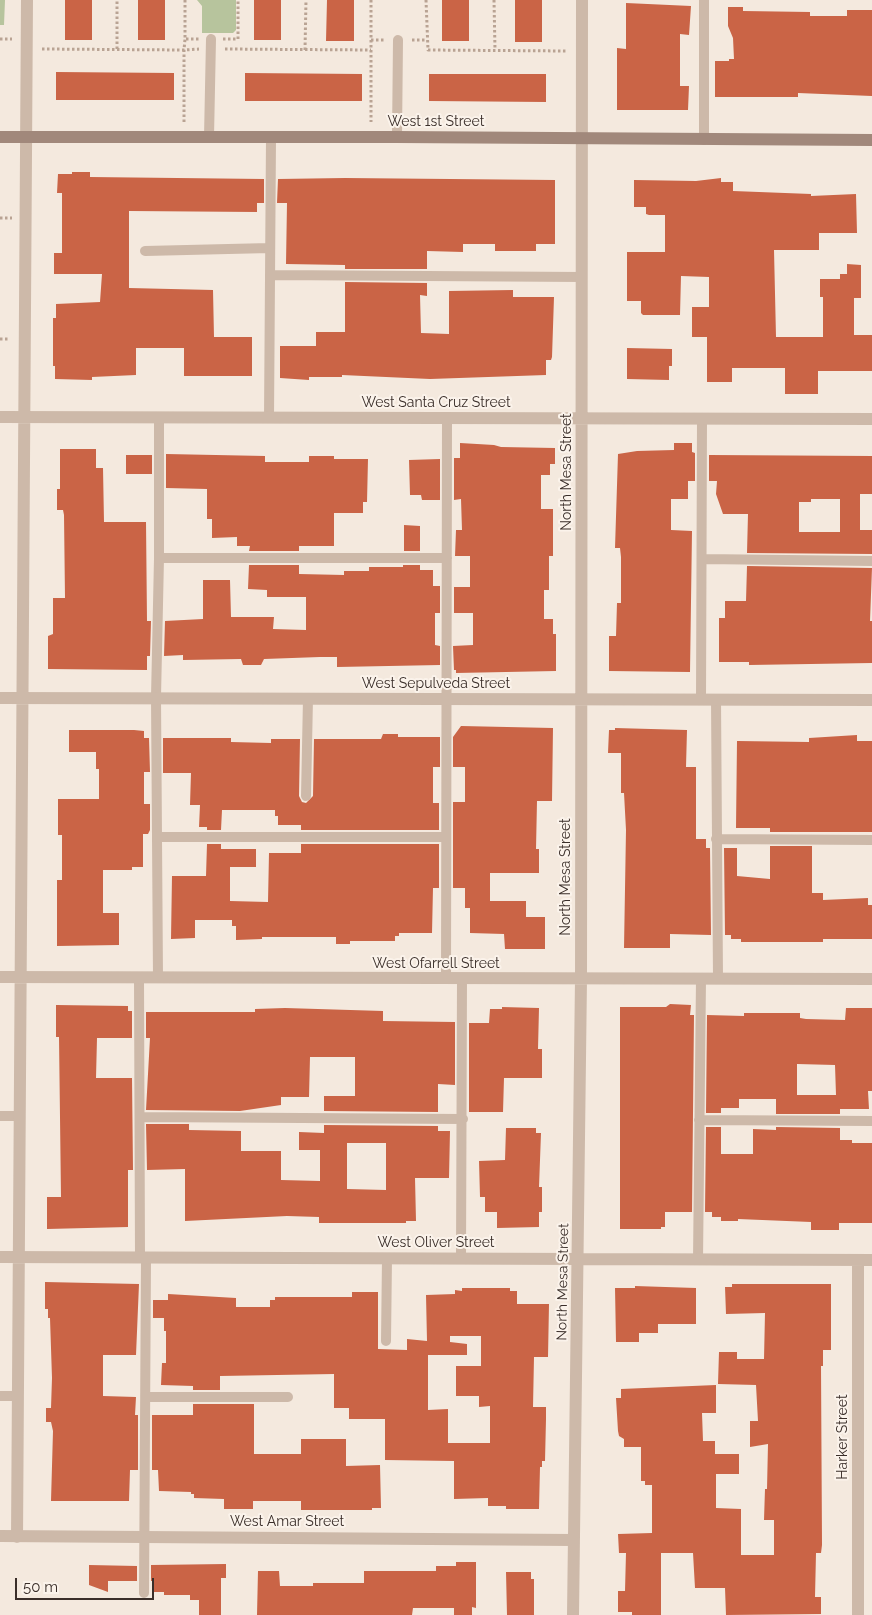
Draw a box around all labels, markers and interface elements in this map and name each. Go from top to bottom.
street label: West 1st Street [388,114,484,130]
street label: West Santa Cruz Street [361,395,511,411]
street label: North Mesa Street [559,413,575,531]
street label: West Sepulveda Street [362,676,510,692]
street label: North Mesa Street [558,818,574,936]
street label: West Ofarrell Street [372,956,500,972]
street label: North Mesa Street [554,1223,572,1341]
street label: West Oliver Street [377,1235,495,1251]
street label: Harker Street [835,1394,851,1480]
street label: West Amar Street [230,1514,344,1530]
scale bar [18,1568,156,1600]
text: 50 m [23,1578,58,1596]

